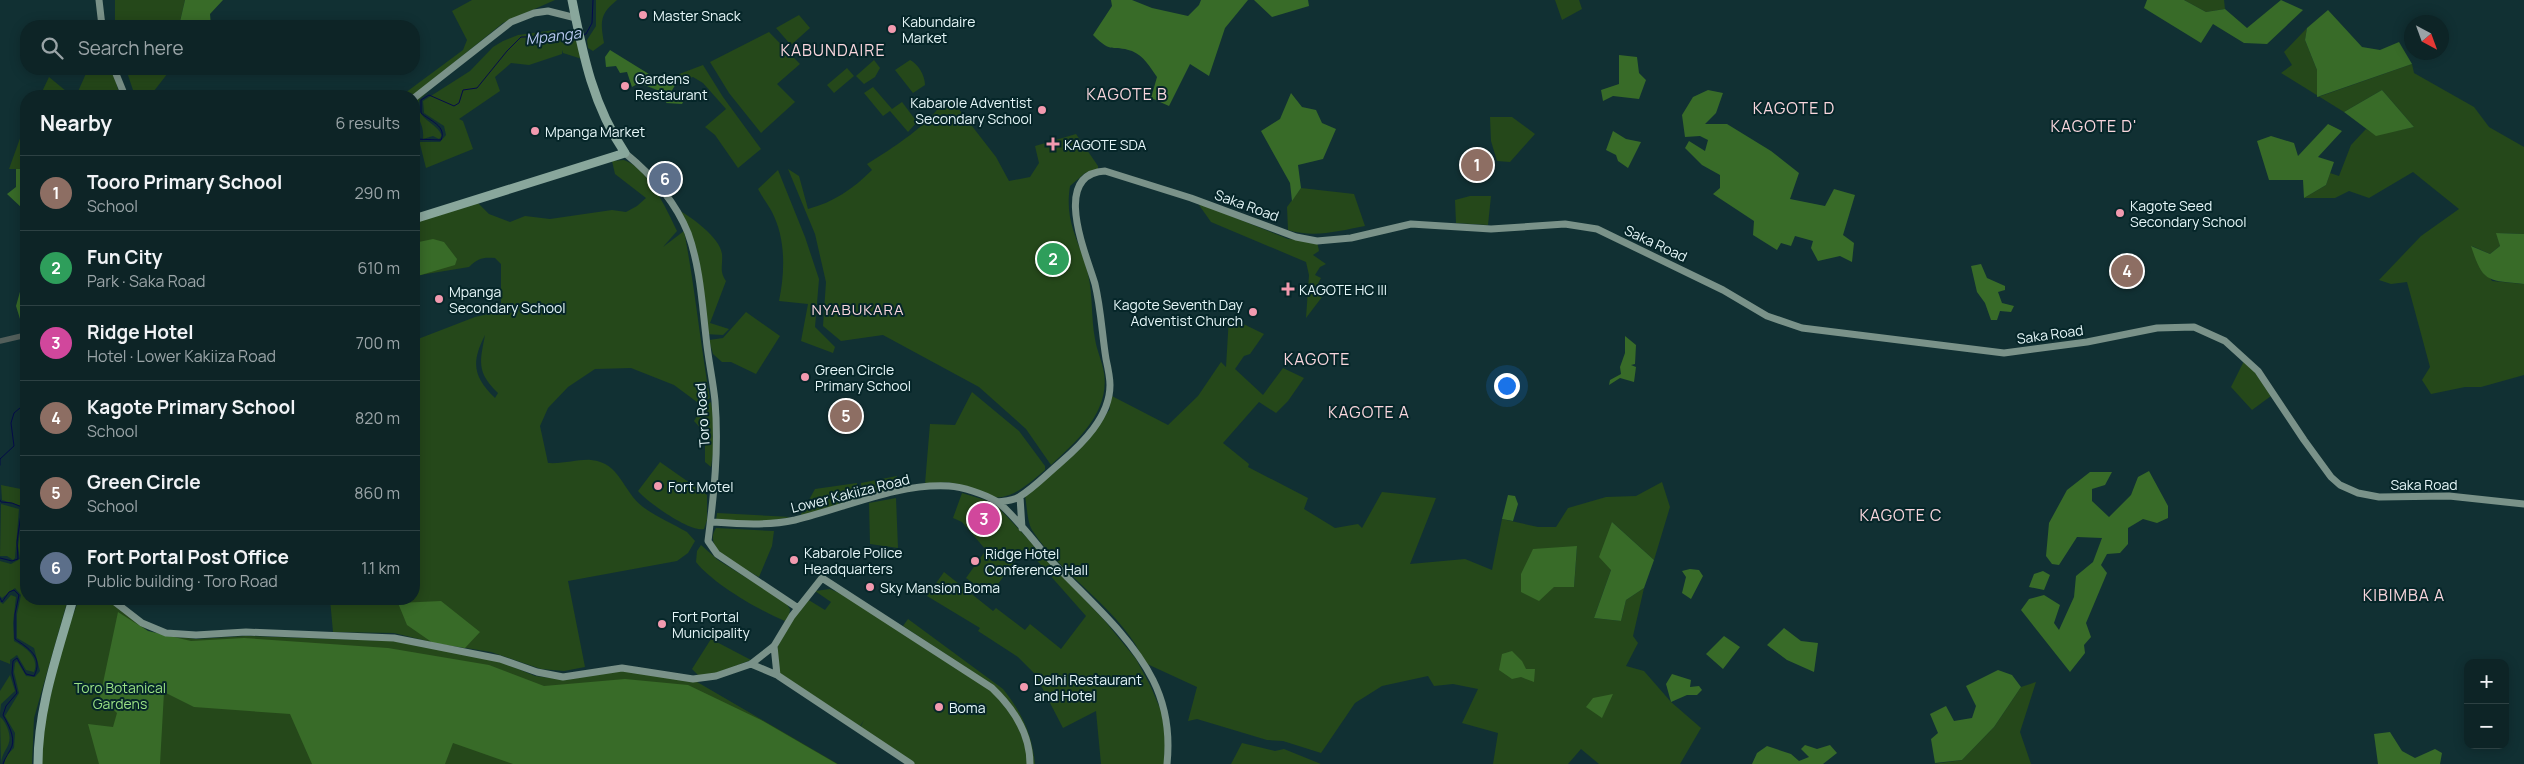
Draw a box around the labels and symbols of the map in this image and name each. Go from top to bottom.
place label: Master Snack [653,6,742,25]
marker: Master Snack [637,9,649,21]
place label: Kabundaire Market [902,12,975,47]
north arrow [2404,15,2449,60]
water label: Mpanga [524,22,583,50]
marker: Kabundaire Market [886,23,898,35]
district label: KABUNDAIRE [780,39,886,61]
place label: Gardens Restaurant [635,69,708,104]
marker: Gardens Restaurant [619,80,631,92]
district label: KAGOTE B [1086,83,1168,105]
place label: Kabarole Adventist Secondary School [910,93,1032,128]
district label: KAGOTE D [1753,97,1835,119]
marker: Kabarole Adventist Secondary School [1036,104,1048,116]
district label: KAGOTE D' [2051,115,2137,137]
place label: Mpanga Market [545,122,646,141]
marker: Mpanga Market [529,125,541,137]
place label: KAGOTE SDA [1064,135,1146,154]
marker: KAGOTE SDA [1046,137,1060,151]
pin: 1 [1461,146,1493,184]
pin: 6 [649,160,681,198]
street label: Saka Road [1212,185,1282,225]
place label: Kagote Seed Secondary School [2130,196,2247,231]
marker: Kagote Seed Secondary School [2114,207,2126,219]
street label: Saka Road [1622,220,1690,266]
pin: 2 [1037,240,1069,278]
pin: 4 [2111,252,2143,290]
place label: KAGOTE HC III [1299,280,1387,299]
place label: Mpanga Secondary School [449,282,566,317]
marker: KAGOTE HC III [1281,282,1295,296]
marker: Mpanga Secondary School [433,293,445,305]
place label: Kagote Seventh Day Adventist Church [1114,295,1244,330]
district label: NYABUKARA [811,299,905,320]
marker: Kagote Seventh Day Adventist Church [1247,306,1259,318]
street label: Saka Road [2015,320,2085,348]
district label: KAGOTE [1284,348,1350,370]
place label: Green Circle Primary School [815,360,911,395]
marker: Green Circle Primary School [799,371,811,383]
your location [1494,373,1520,399]
street label: Toro Road [690,382,714,448]
pin: 5 [830,397,862,435]
district label: KAGOTE A [1328,401,1410,423]
street label: Lower Kakiiza Road [789,469,911,517]
street label: Saka Road [2390,475,2458,494]
place label: Fort Motel [668,477,733,496]
marker: Fort Motel [652,480,664,492]
pin: 3 [968,500,1000,538]
district label: KAGOTE C [1859,504,1943,526]
place label: Kabarole Police Headquarters [804,543,903,578]
place label: Ridge Hotel Conference Hall [985,544,1088,579]
marker: Kabarole Police Headquarters [788,554,800,566]
marker: Ridge Hotel Conference Hall [969,555,981,567]
place label: Sky Mansion Boma [880,578,1000,597]
marker: Sky Mansion Boma [864,581,876,593]
district label: KIBIMBA A [2363,584,2445,606]
place label: Fort Portal Municipality [672,607,750,642]
marker: Fort Portal Municipality [656,618,668,630]
place label: Delhi Restaurant and Hotel [1034,670,1142,705]
park label: Toro Botanical Gardens [74,678,166,713]
marker: Delhi Restaurant and Hotel [1018,681,1030,693]
place label: Boma [949,698,986,717]
marker: Boma [933,701,945,713]

